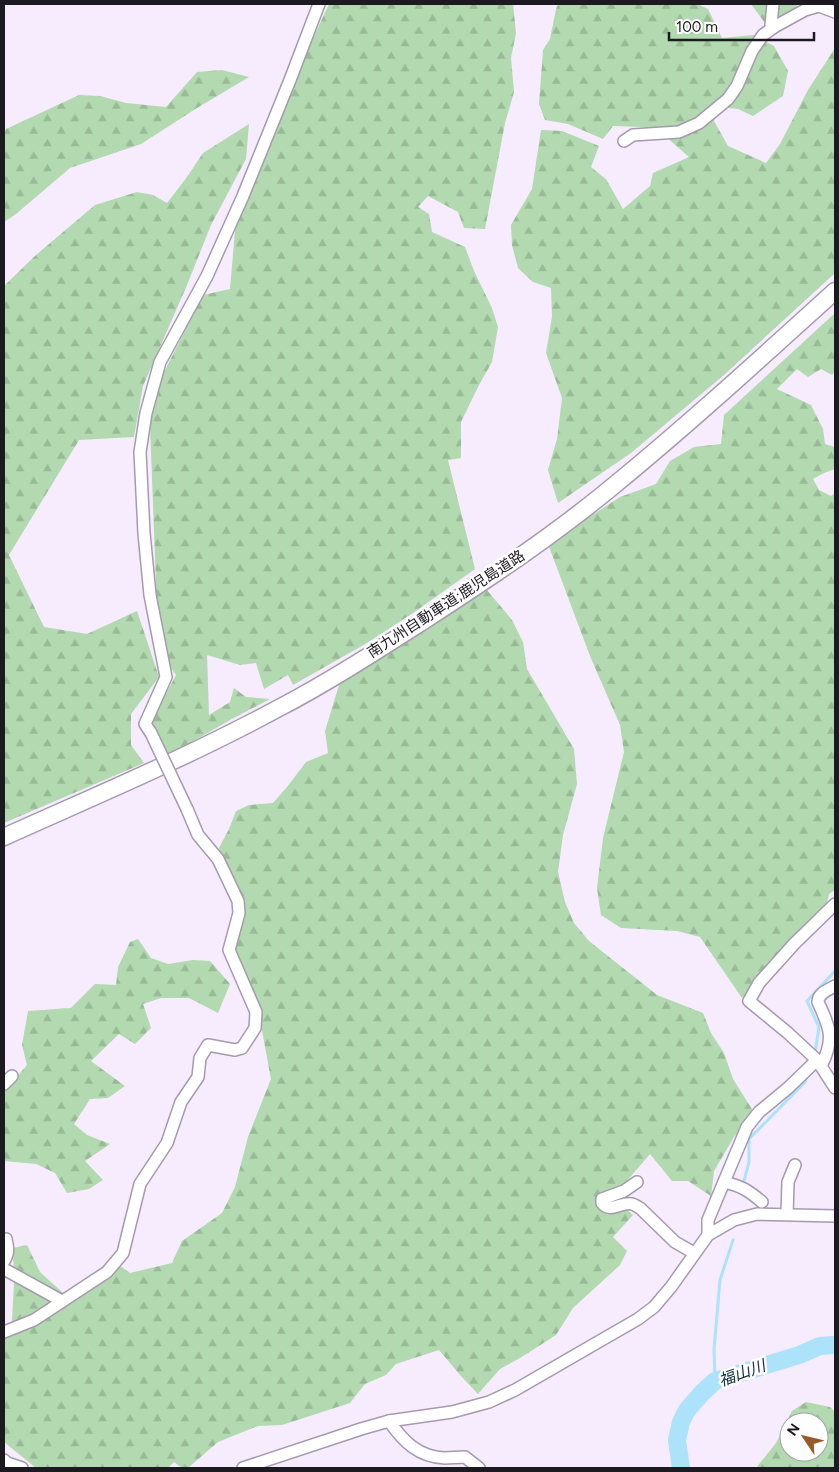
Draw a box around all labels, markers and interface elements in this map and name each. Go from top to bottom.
scale bar [669,10,814,42]
text: 100 m [676,18,718,36]
street label: 南九州自動車道;鹿児島道路 [364,546,528,662]
water label: 福山川 [716,1355,770,1390]
north arrow [779,1412,829,1462]
text: N [784,1421,804,1439]

